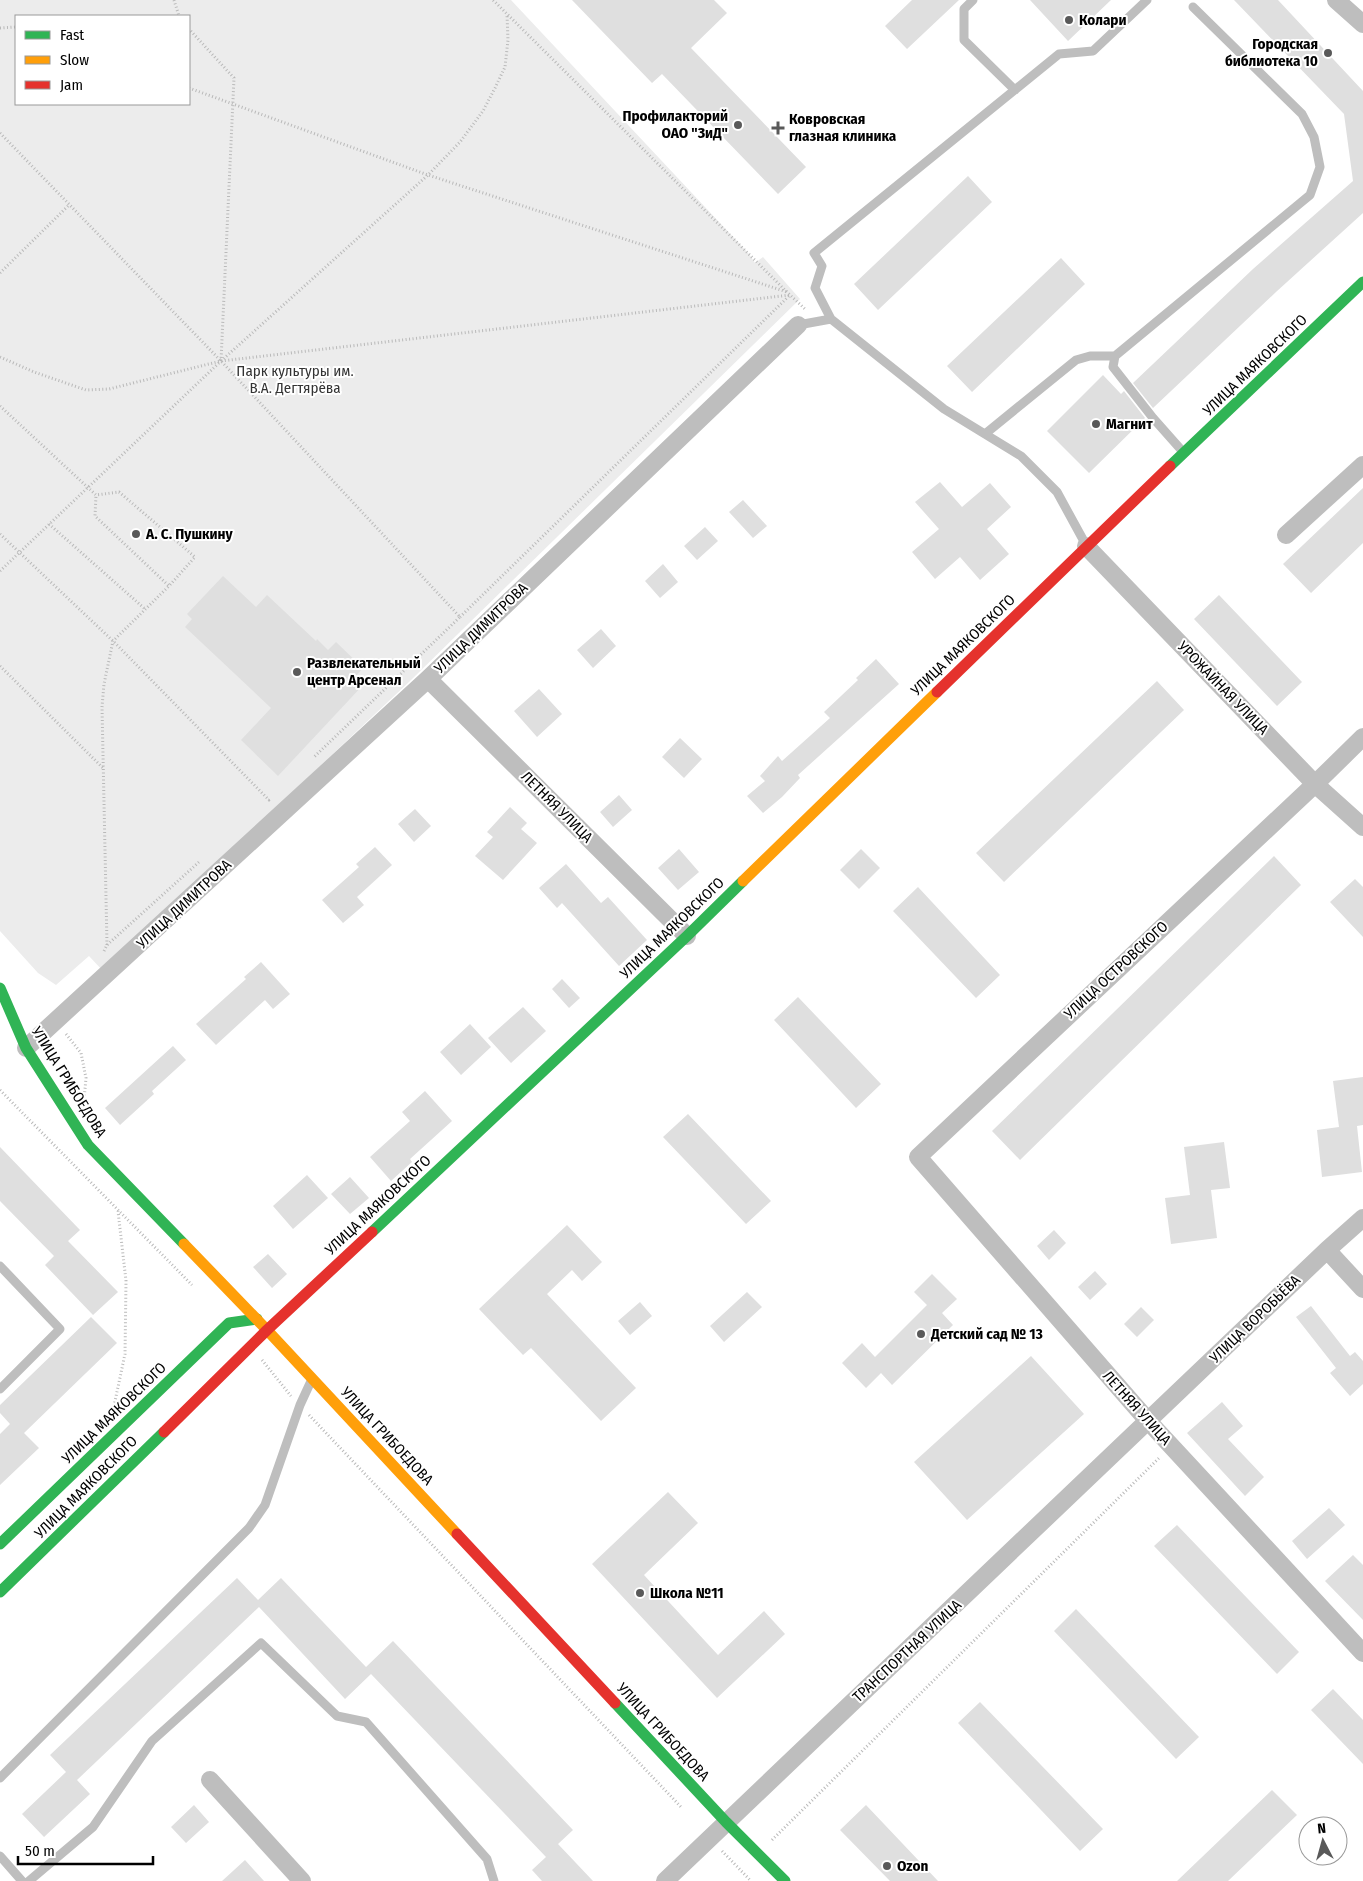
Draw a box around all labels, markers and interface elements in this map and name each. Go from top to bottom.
place label: Колари [1079,11,1127,29]
marker: Колари [1063,14,1075,26]
legend [15,15,190,105]
text: Fast [60,26,84,44]
place label: Городская библиотека 10 [1225,35,1318,70]
marker: Городская библиотека 10 [1322,47,1334,59]
text: Slow [60,51,89,69]
text: Jam [60,76,83,94]
place label: Профилакторий ОАО "ЗиД" [622,107,728,142]
place label: Ковровская глазная клиника [789,110,897,145]
marker: Профилакторий ОАО "ЗиД" [732,119,744,131]
marker: Ковровская глазная клиника [771,121,785,135]
street label: УЛИЦА МАЯКОВСКОГО [1198,311,1311,420]
park label: Парк культуры им. В.А. Дегтярёва [236,362,354,397]
place label: Магнит [1106,415,1153,433]
marker: Магнит [1090,418,1102,430]
place label: А. С. Пушкину [145,525,233,543]
marker: А. С. Пушкину [130,528,142,540]
street label: УЛИЦА ДИМИТРОВА [430,579,531,678]
street label: УЛИЦА МАЯКОВСКОГО [906,591,1019,700]
street label: УРОЖАЙНАЯ УЛИЦА [1173,637,1272,739]
place label: Развлекательный центр Арсенал [307,654,421,689]
marker: Развлекательный центр Арсенал [291,666,303,678]
street label: ЛЕТНЯЯ УЛИЦА [518,768,597,847]
street label: УЛИЦА ДИМИТРОВА [132,855,235,953]
street label: УЛИЦА МАЯКОВСКОГО [615,874,728,983]
street label: УЛИЦА ОСТРОВСКОГО [1060,917,1171,1023]
street label: УЛИЦА ГРИБОЕДОВА [27,1022,110,1141]
street label: УЛИЦА МАЯКОВСКОГО [321,1151,435,1259]
street label: УЛИЦА ВОРОБЬЁВА [1205,1271,1304,1367]
place label: Детский сад № 13 [930,1325,1043,1343]
marker: Детский сад № 13 [915,1328,927,1340]
street label: УЛИЦА МАЯКОВСКОГО [57,1359,170,1468]
street label: ЛЕТНЯЯ УЛИЦА [1099,1367,1175,1449]
street label: УЛИЦА ГРИБОЕДОВА [336,1383,437,1489]
street label: УЛИЦА МАЯКОВСКОГО [30,1432,141,1543]
place label: Школа №11 [650,1584,724,1602]
marker: Школа №11 [634,1587,646,1599]
street label: ТРАНСПОРТНАЯ УЛИЦА [849,1596,965,1706]
street label: УЛИЦА ГРИБОЕДОВА [612,1679,713,1785]
north arrow [1298,1816,1348,1866]
text: N [1317,1820,1327,1837]
scale bar [18,1834,152,1866]
text: 50 m [25,1842,55,1860]
place label: Ozon [897,1857,928,1875]
marker: Ozon [881,1860,893,1872]

